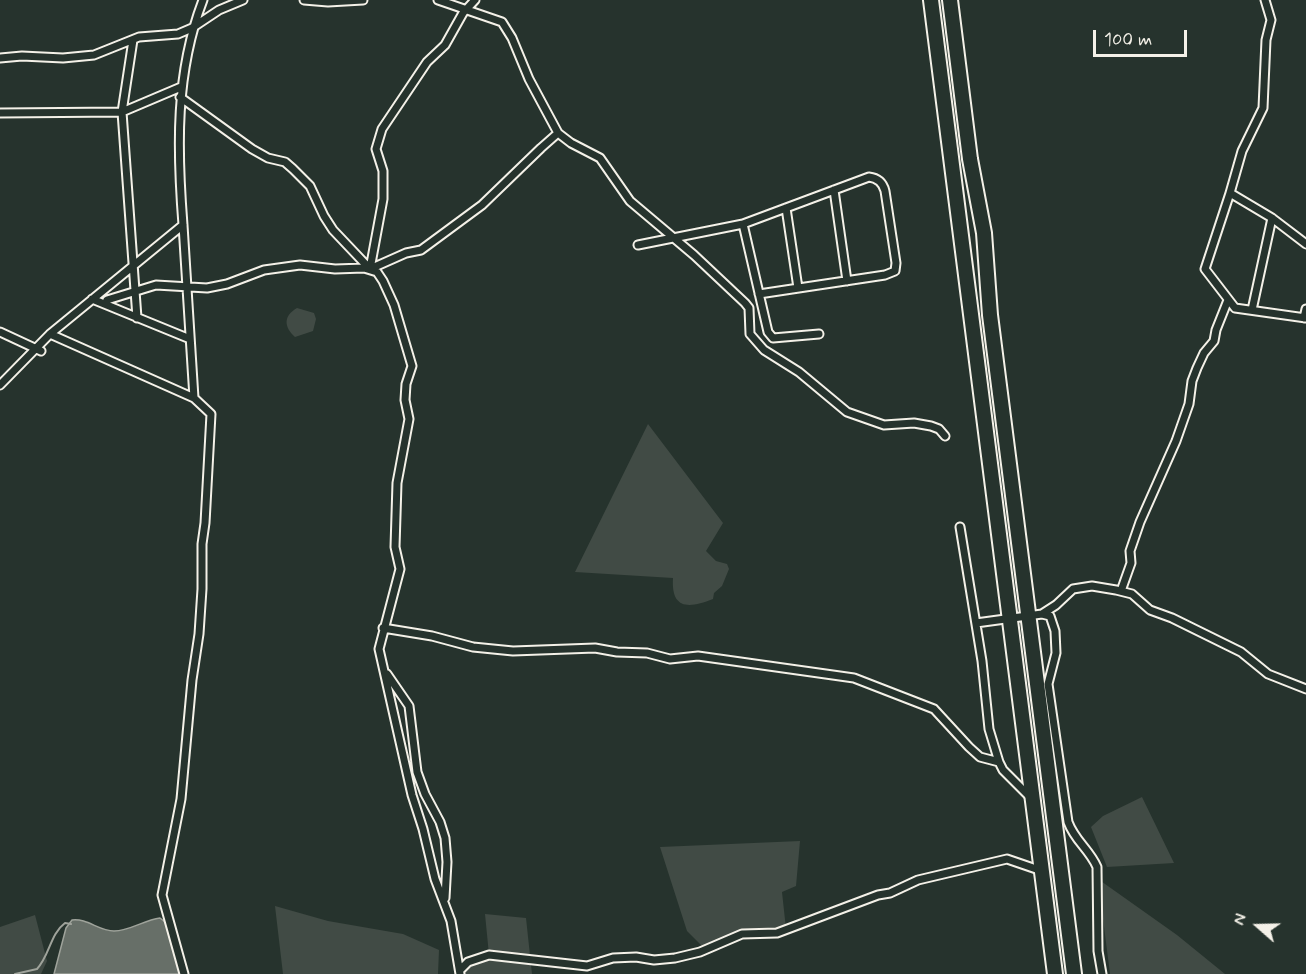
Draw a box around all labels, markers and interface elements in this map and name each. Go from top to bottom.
scale bar [1096,18,1190,56]
text: 100 m [1104,28,1152,52]
north arrow [1228,896,1288,956]
text: N [1229,911,1252,928]

